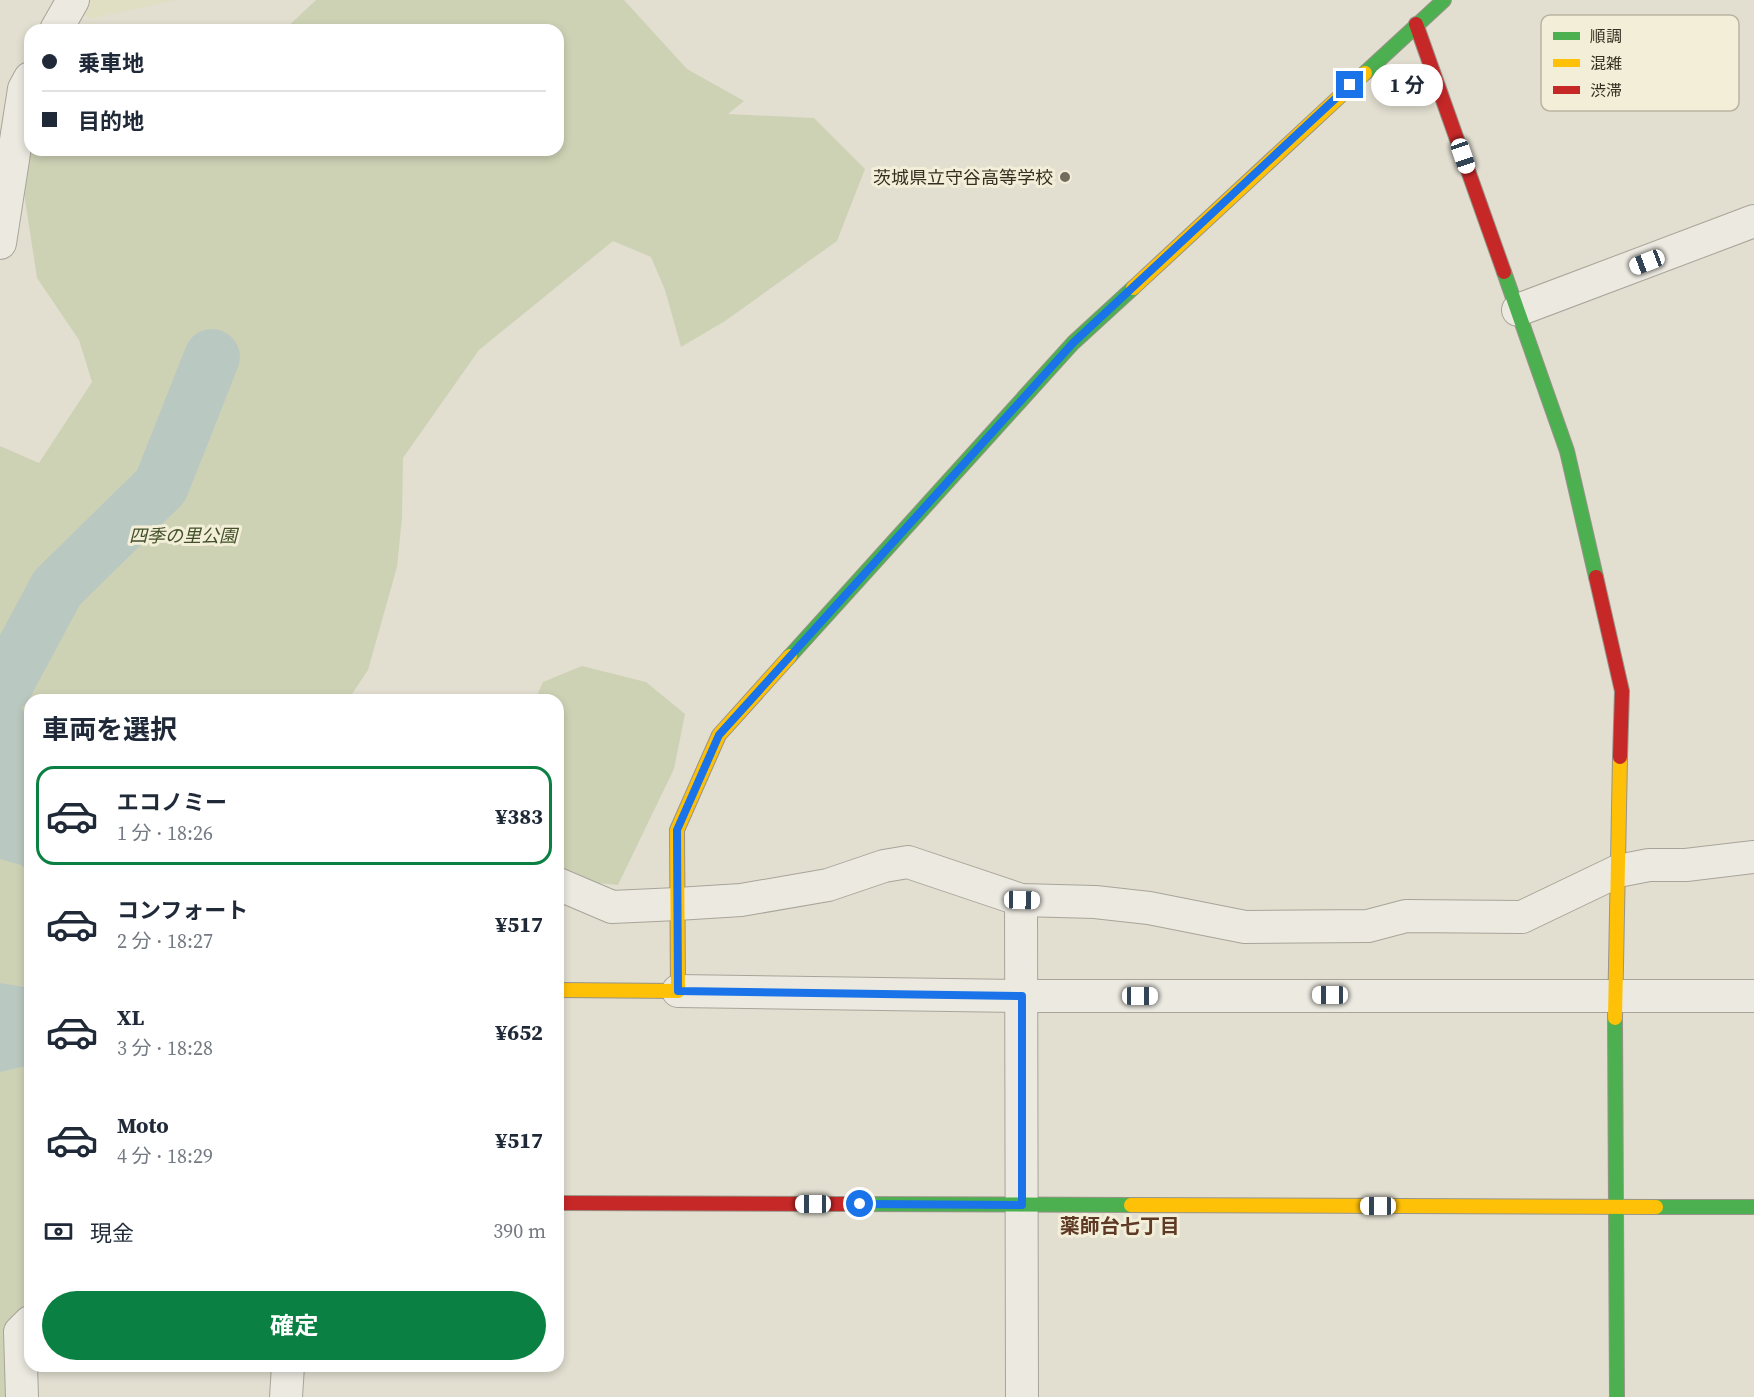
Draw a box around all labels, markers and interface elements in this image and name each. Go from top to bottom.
legend [1541,15,1739,111]
text: 順調 [1590,25,1622,47]
text: 乗車地 [78,48,144,78]
text: 混雑 [1590,52,1622,74]
callout: 1 分 [1371,64,1443,106]
route end [1336,71,1363,98]
text: 1 分 [1389,71,1425,99]
text: 渋滞 [1590,79,1622,101]
text: 目的地 [78,106,144,136]
car [1449,136,1477,176]
place label: 茨城県立守谷高等学校 [873,165,1053,190]
marker: 茨城県立守谷高等学校 [1058,170,1072,184]
car [1627,247,1667,277]
park label: 四季の里公園 [129,523,240,548]
text: 車両を選択 [42,711,177,748]
text: エコノミー [117,787,227,817]
icon: car [45,789,99,843]
text: ¥383 [495,801,543,831]
text: 1 分 · 18:26 [117,819,213,847]
car [1004,891,1040,909]
text: コンフォート [117,895,248,925]
icon: car [45,897,99,951]
text: ¥517 [495,909,543,939]
text: 2 分 · 18:27 [117,927,213,955]
car [1312,986,1348,1004]
car [1122,987,1158,1005]
text: XL [117,1002,144,1032]
icon: car [45,1005,99,1059]
text: ¥652 [495,1017,543,1047]
text: 3 分 · 18:28 [117,1034,213,1062]
text: Moto [117,1110,169,1140]
icon: car [45,1113,99,1167]
text: ¥517 [495,1125,543,1155]
text: 4 分 · 18:29 [117,1142,213,1170]
route start [846,1190,873,1217]
car [795,1195,831,1213]
car [1360,1197,1396,1215]
district label: 薬師台七丁目 [1060,1212,1180,1240]
icon: cash [42,1215,75,1248]
text: 390 m [493,1217,546,1245]
text: 現金 [90,1218,134,1248]
button: 確定 [42,1291,546,1360]

